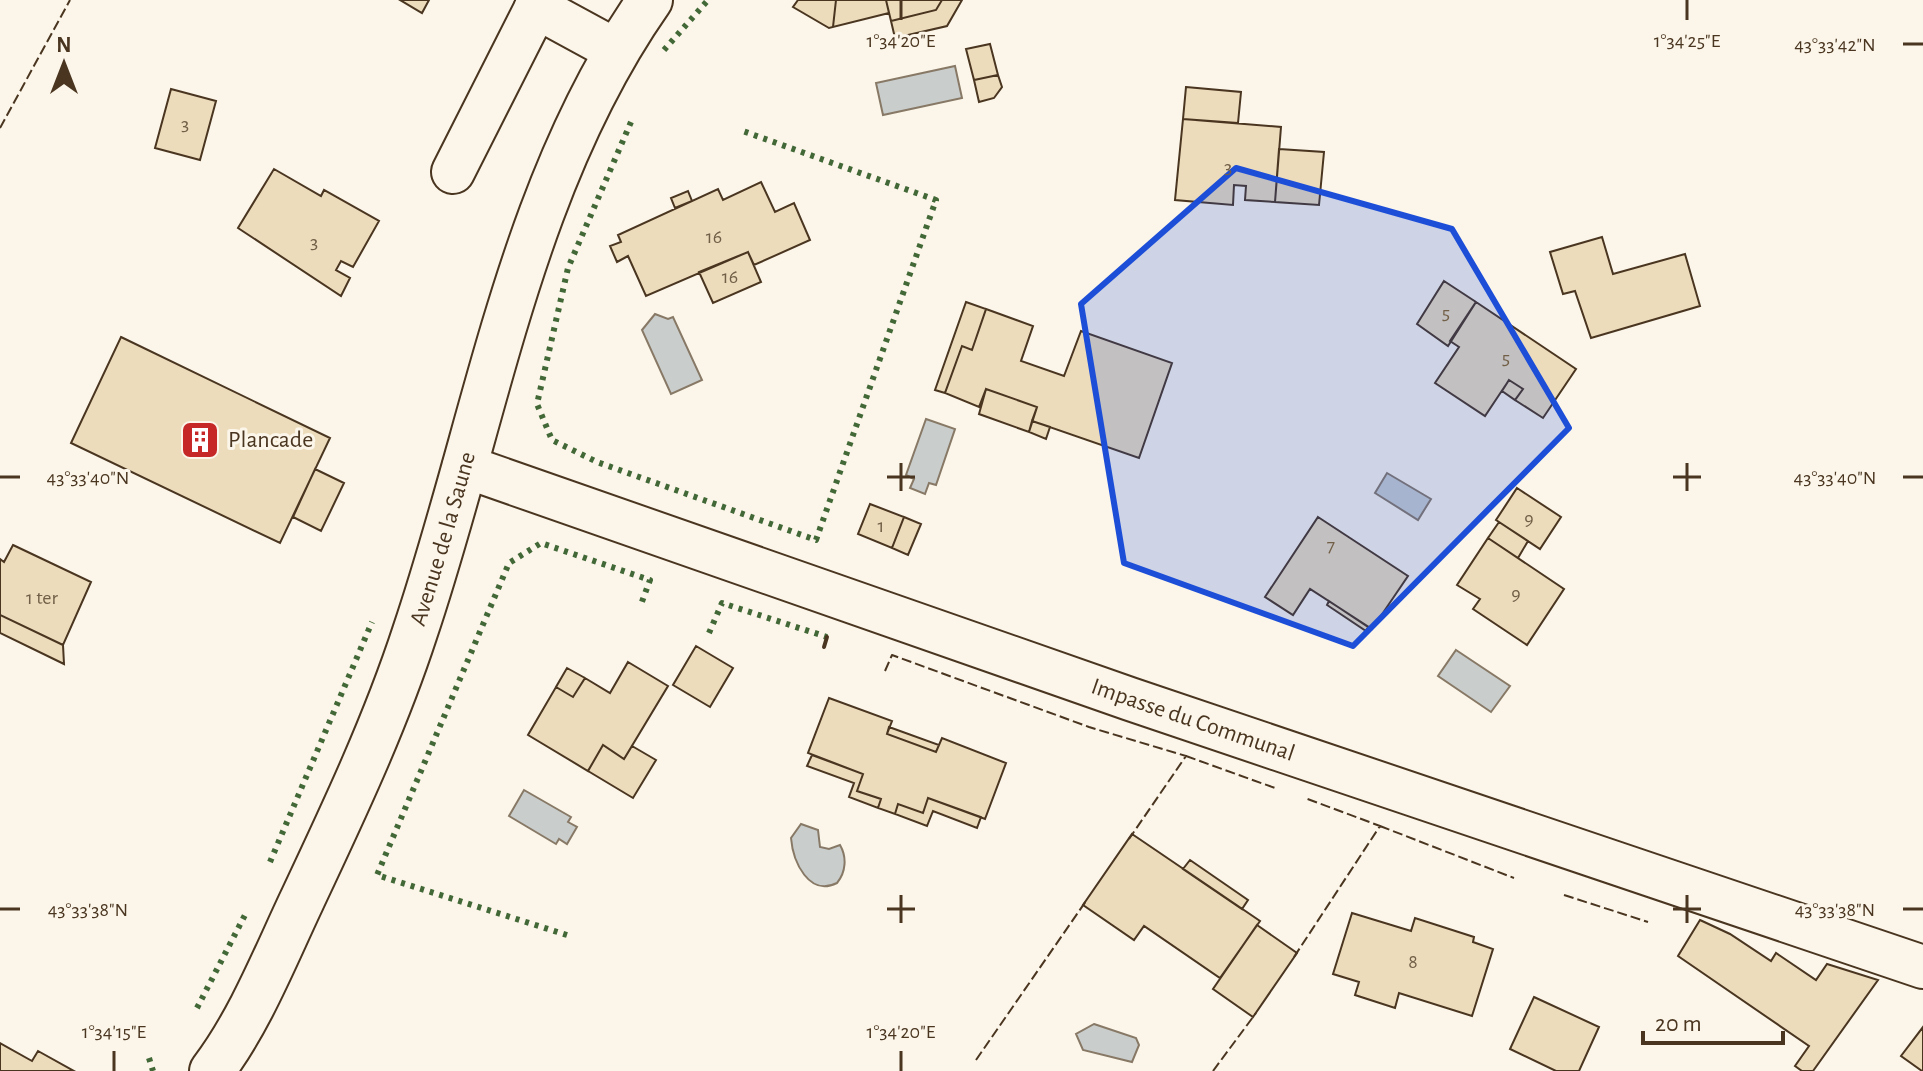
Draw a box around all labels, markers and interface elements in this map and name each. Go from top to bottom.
north arrow [24,24,104,104]
text: 1°34'20"E [867,31,936,51]
text: 1°34'25"E [1654,31,1721,51]
text: N [56,34,72,56]
text: 43°33'42"N [1794,35,1876,55]
house number: 3 [181,114,189,134]
house number: 3 [1224,157,1232,177]
house number: 16 [706,227,722,247]
house number: 3 [310,232,318,252]
house number: 16 [722,267,738,287]
house number: 5 [1442,303,1450,323]
house number: 5 [1502,348,1510,368]
building icon: Plancade [179,419,221,461]
place label: Plancade [228,428,313,452]
street label: Avenue de la Saune [406,449,480,629]
text: 43°33'40"N [47,468,129,488]
text: 43°33'40"N [1794,468,1876,488]
house number: 9 [1524,509,1534,529]
house number: 1 [878,516,884,536]
house number: 7 [1327,536,1335,556]
house number: 9 [1511,584,1521,604]
house number: 1 ter [26,588,59,608]
street label: Impasse du Communal [1088,674,1298,766]
text: 43°33'38"N [48,900,128,920]
text: 43°33'38"N [1795,900,1875,920]
house number: 8 [1408,952,1418,972]
scale bar [1643,995,1783,1045]
text: 20 m [1655,1012,1702,1036]
text: 1°34'15"E [82,1022,147,1042]
text: 1°34'20"E [867,1022,936,1042]

